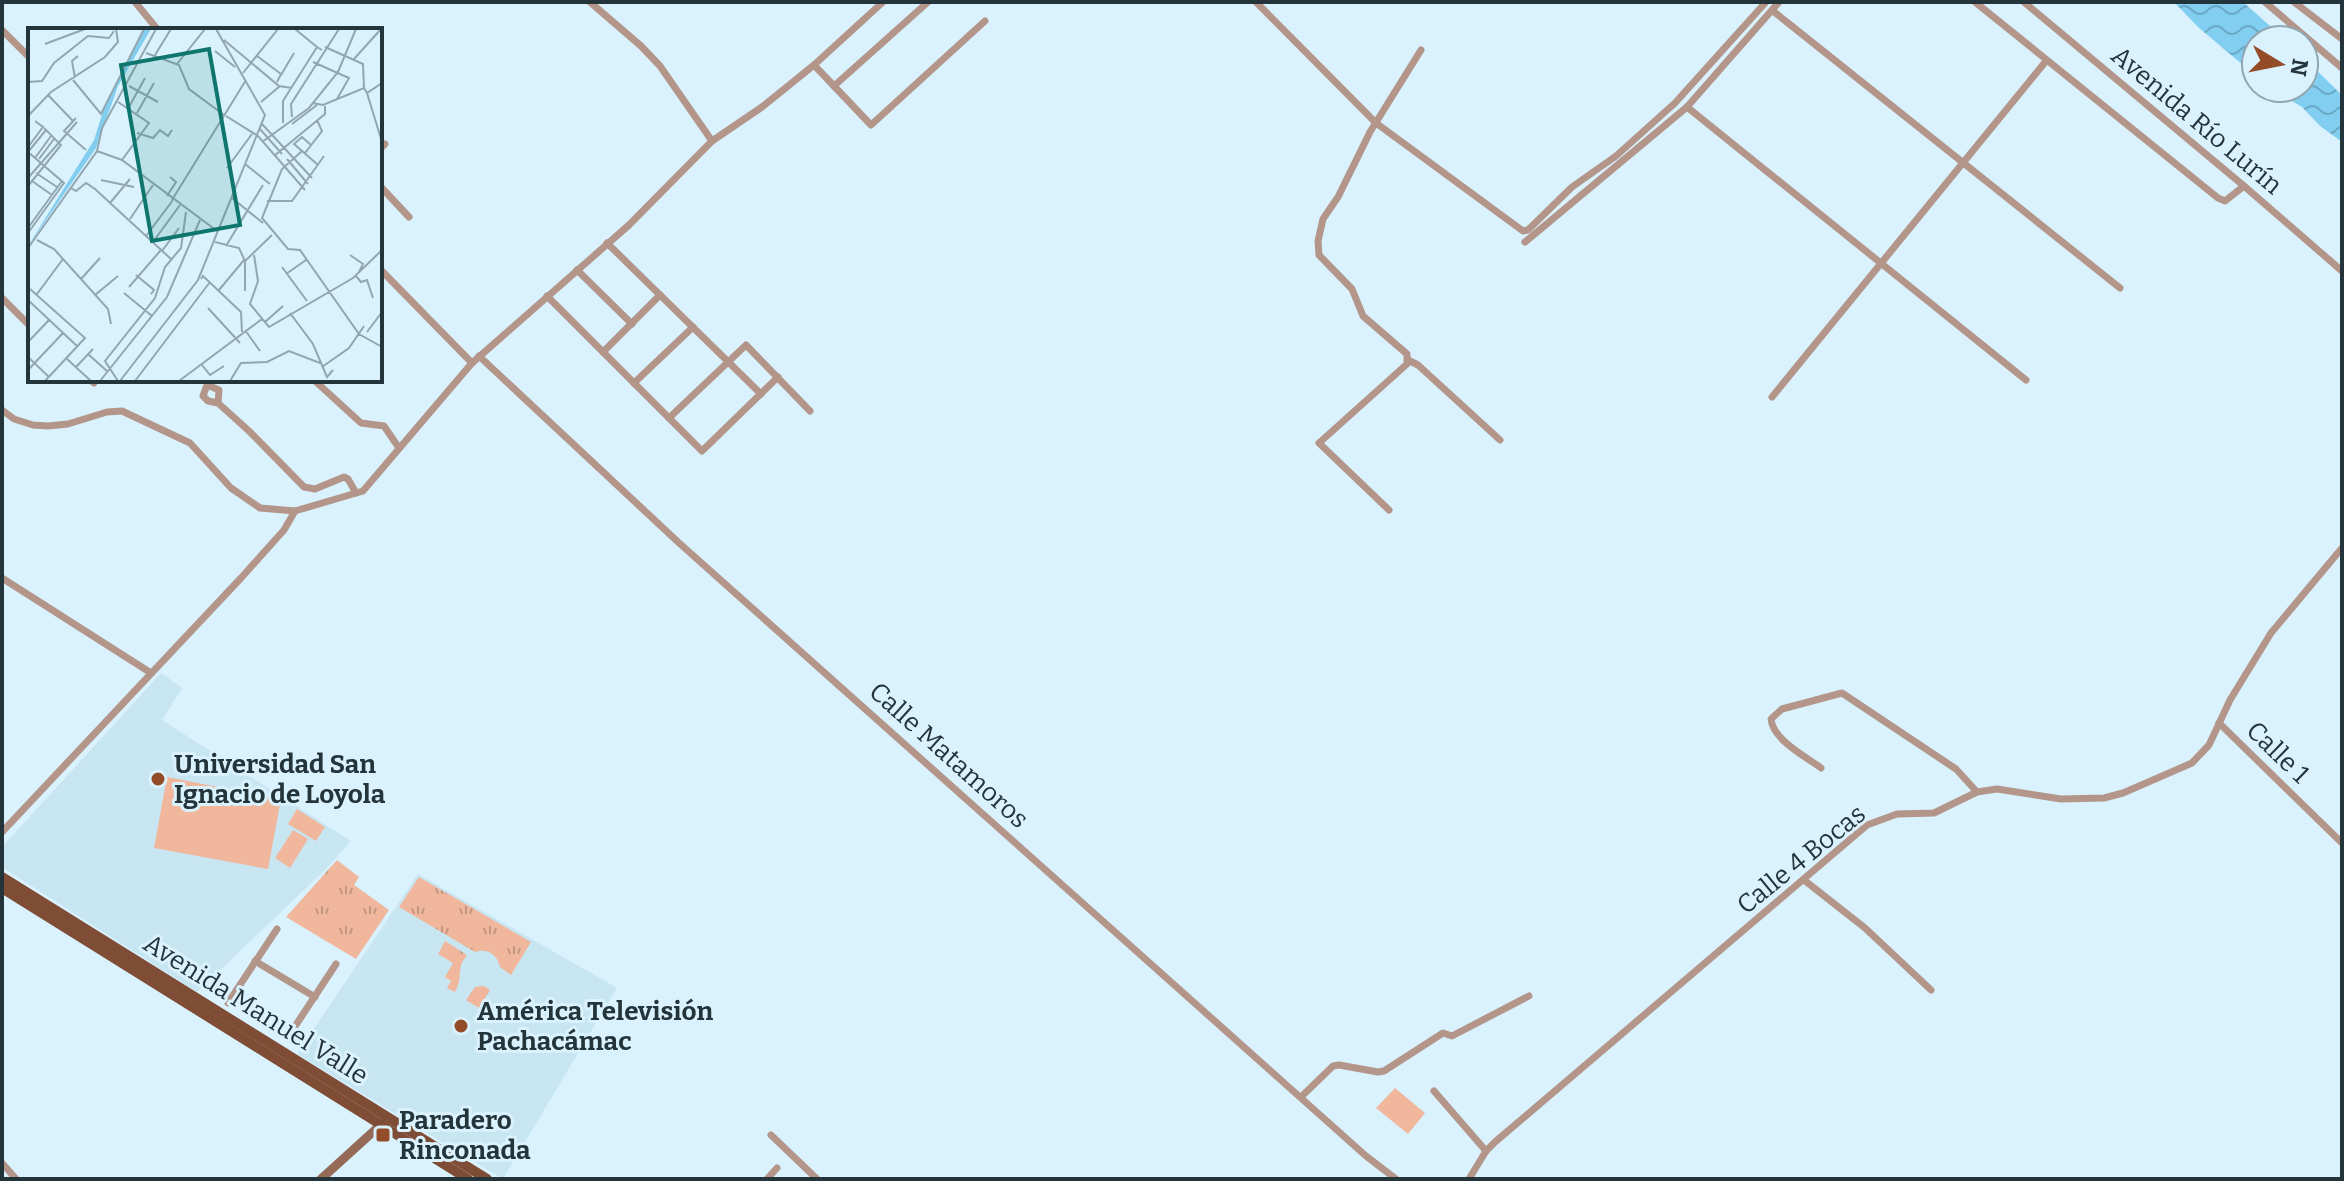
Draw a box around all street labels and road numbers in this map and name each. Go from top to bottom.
street label: Avenida Río Lurín [2105,40,2289,201]
street label: Calle Matamoros [863,676,1035,835]
street label: Calle 1 [2240,715,2316,790]
street label: Calle 4 Bocas [1731,798,1872,921]
street label: Avenida Manuel Valle [138,928,374,1091]

